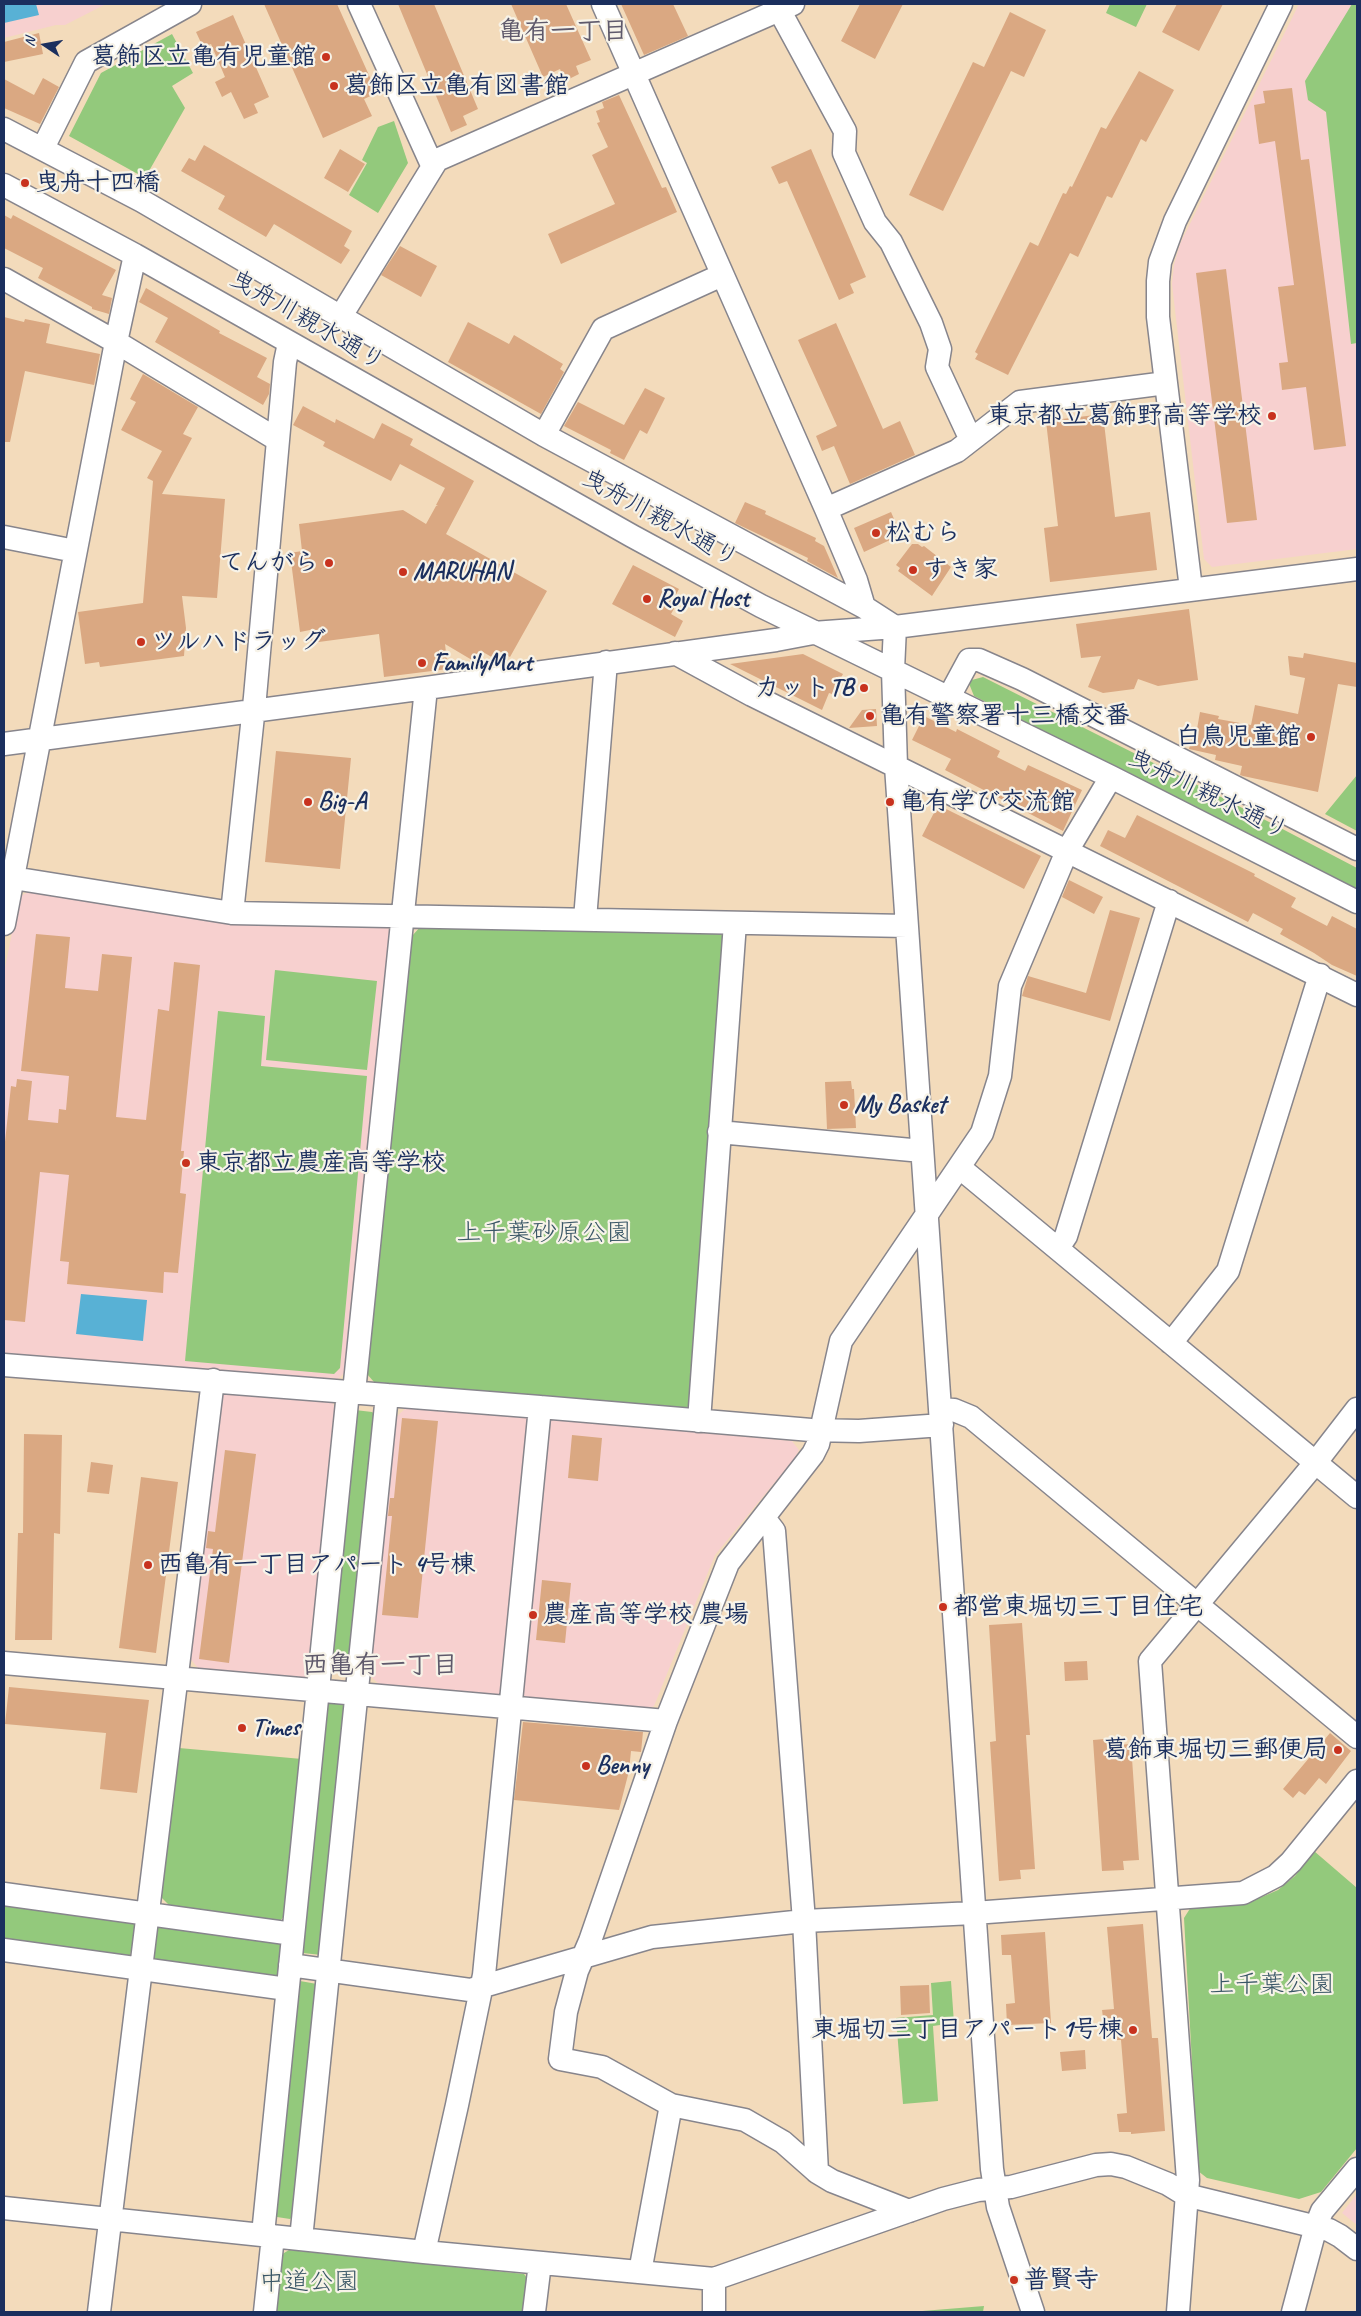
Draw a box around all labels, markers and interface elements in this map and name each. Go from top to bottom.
district label: 亀有一丁目 [498,16,628,48]
north arrow [20,20,70,70]
text: N [21,36,39,48]
place label: 葛飾区立亀有児童館 [91,42,316,72]
marker: 葛飾区立亀有児童館 [320,51,332,63]
place label: 葛飾区立亀有図書館 [344,71,569,101]
marker: 葛飾区立亀有図書館 [328,80,340,92]
place label: 曳舟十四橋 [35,168,160,198]
marker: 曳舟十四橋 [19,177,31,189]
street label: 曳舟川親水通り [224,264,390,378]
place label: 東京都立葛飾野高等学校 [987,401,1262,431]
marker: 東京都立葛飾野高等学校 [1266,410,1278,422]
street label: 曳舟川親水通り [576,463,744,575]
place label: 松むら [886,518,961,548]
marker: 松むら [870,527,882,539]
place label: てんがら [219,548,319,578]
place label: すき家 [923,555,998,585]
marker: てんがら [323,557,335,569]
place label: MARUHAN [413,557,511,587]
marker: すき家 [907,564,919,576]
marker: MARUHAN [397,566,409,578]
place label: Royal Host [657,584,749,614]
marker: Royal Host [641,593,653,605]
place label: ツルハドラッグ [151,627,326,657]
marker: ツルハドラッグ [135,636,147,648]
place label: FamilyMart [432,648,532,678]
marker: FamilyMart [416,657,428,669]
place label: カットTB [755,673,854,703]
marker: カットTB [858,682,870,694]
place label: 亀有警察署十三橋交番 [880,701,1130,731]
marker: 亀有警察署十三橋交番 [864,710,876,722]
place label: 白鳥児童館 [1176,722,1301,752]
marker: 白鳥児童館 [1305,731,1317,743]
street label: 曳舟川親水通り [1123,743,1293,847]
place label: Big-A [318,787,366,817]
place label: 亀有学び交流館 [900,787,1075,817]
marker: Big-A [302,796,314,808]
marker: 亀有学び交流館 [884,796,896,808]
place label: My Basket [854,1090,945,1120]
marker: My Basket [838,1099,850,1111]
place label: 東京都立農産高等学校 [196,1148,446,1178]
marker: 東京都立農産高等学校 [180,1157,192,1169]
park label: 上千葉砂原公園 [457,1218,631,1248]
place label: 西亀有一丁目アパート 4号棟 [158,1550,475,1580]
marker: 西亀有一丁目アパート 4号棟 [142,1559,154,1571]
place label: 都営東堀切三丁目住宅 [953,1592,1203,1622]
place label: 農産高等学校 農場 [543,1600,749,1630]
marker: 都営東堀切三丁目住宅 [937,1601,949,1613]
marker: 農産高等学校 農場 [527,1609,539,1621]
district label: 西亀有一丁目 [302,1650,458,1682]
place label: Times [252,1713,300,1743]
marker: Times [236,1722,248,1734]
place label: 葛飾東堀切三郵便局 [1103,1735,1328,1765]
marker: 葛飾東堀切三郵便局 [1332,1744,1344,1756]
place label: Benny [596,1751,649,1781]
marker: Benny [580,1760,592,1772]
park label: 上千葉公園 [1210,1970,1334,2000]
place label: 東堀切三丁目アパート1号棟 [812,2015,1123,2045]
marker: 東堀切三丁目アパート1号棟 [1127,2024,1139,2036]
place label: 普賢寺 [1024,2265,1099,2295]
park label: 中道公園 [259,2267,359,2297]
marker: 普賢寺 [1008,2274,1020,2286]

